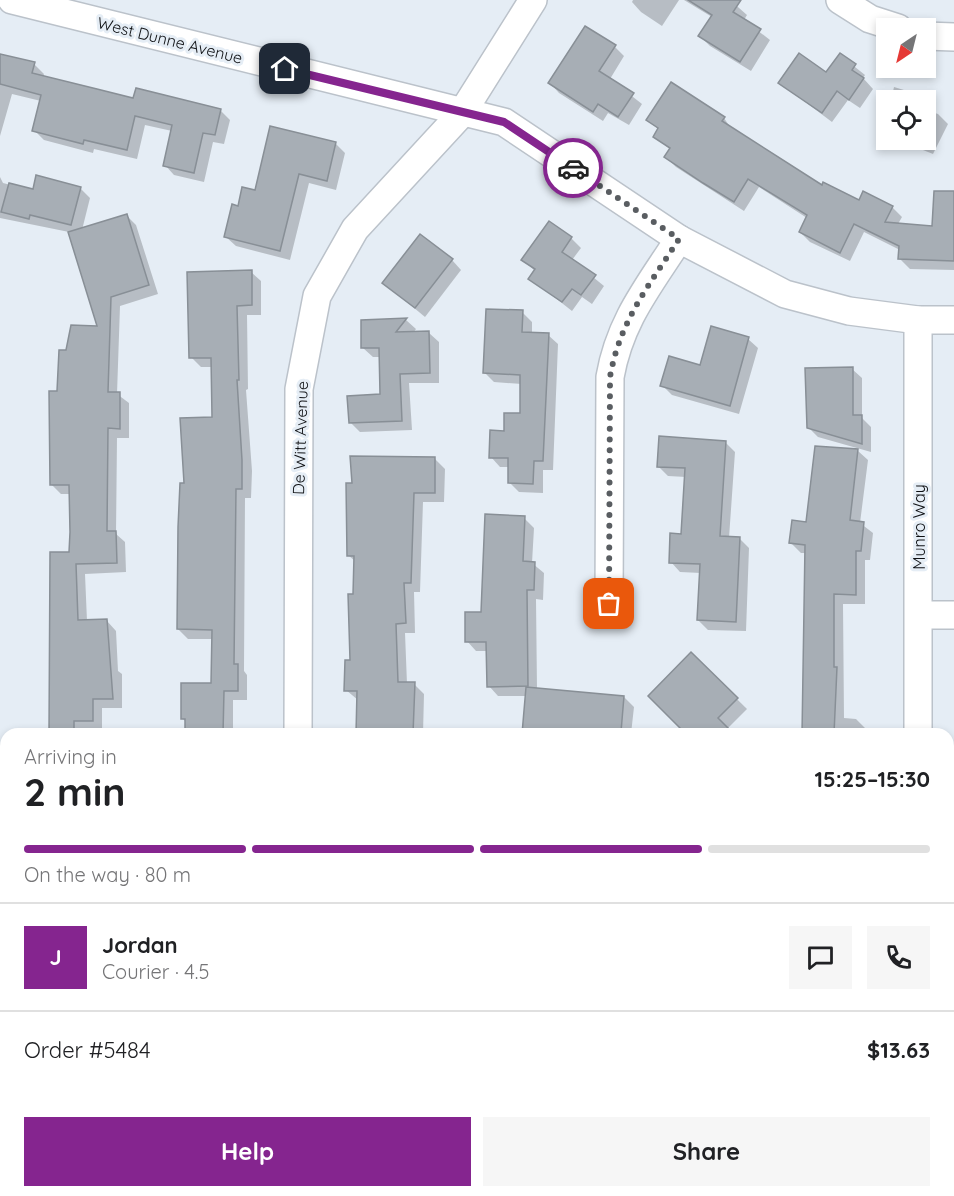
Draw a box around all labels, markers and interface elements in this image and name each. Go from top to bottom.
street label: West Dunne Avenue [95,12,245,68]
north arrow [876,18,936,78]
map controls [876,18,936,150]
pin [259,43,310,94]
icon: home [268,52,301,85]
button: locate [876,90,936,150]
courier [543,138,603,198]
icon: car [557,152,590,185]
street label: De Witt Avenue [288,381,312,495]
street label: Munro Way [909,484,929,570]
pin [583,578,634,629]
icon: bag [592,587,625,620]
text: Arriving in [24,744,117,769]
text: 15:25–15:30 [815,765,930,793]
text: 2 min [24,767,126,816]
text: On the way · 80 m [24,862,191,887]
button: chat [789,926,852,989]
button: phone [867,926,930,989]
text: Jordan [102,931,178,959]
text: J [49,943,62,971]
text: Courier · 4.5 [102,959,209,984]
text: Order #5484 [24,1036,151,1064]
text: $13.63 [867,1036,930,1064]
button: Help [24,1117,471,1186]
button: Share [483,1117,930,1186]

